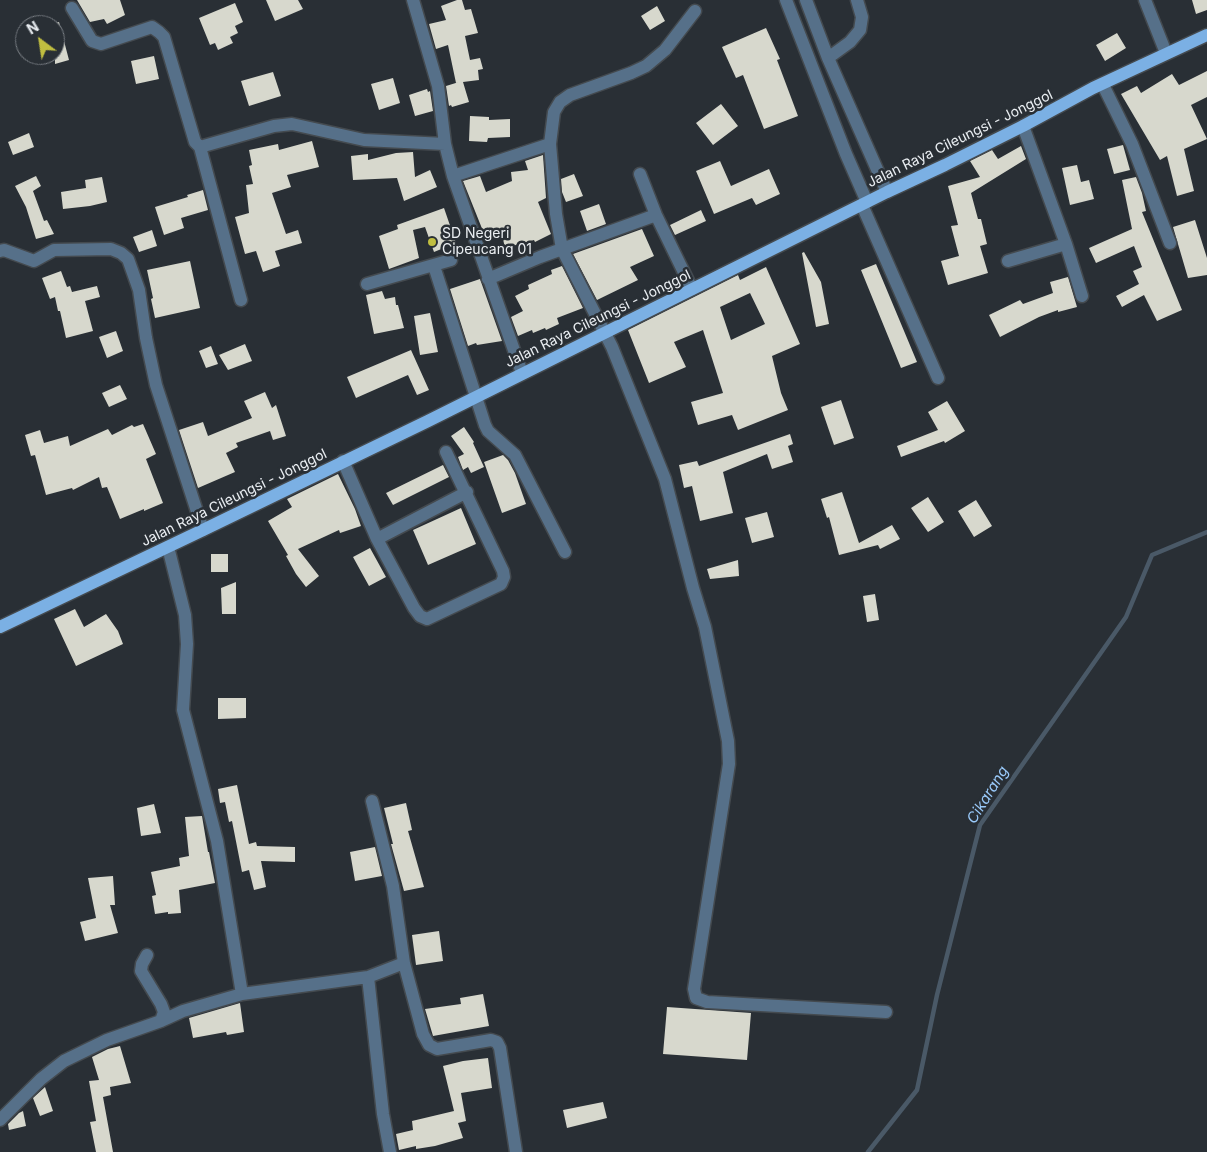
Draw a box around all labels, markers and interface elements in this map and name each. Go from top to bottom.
north arrow [15,15,65,65]
text: N [24,18,41,38]
street label: Jalan Raya Cileungsi - Jonggol [864,87,1056,191]
place label: SD Negeri Cipeucang 01 [442,226,532,258]
marker: SD Negeri Cipeucang 01 [426,236,438,248]
street label: Jalan Raya Cileungsi - Jonggol [502,267,694,371]
street label: Jalan Raya Cileungsi - Jonggol [138,446,330,550]
water label: Cikarang [963,763,1013,827]

